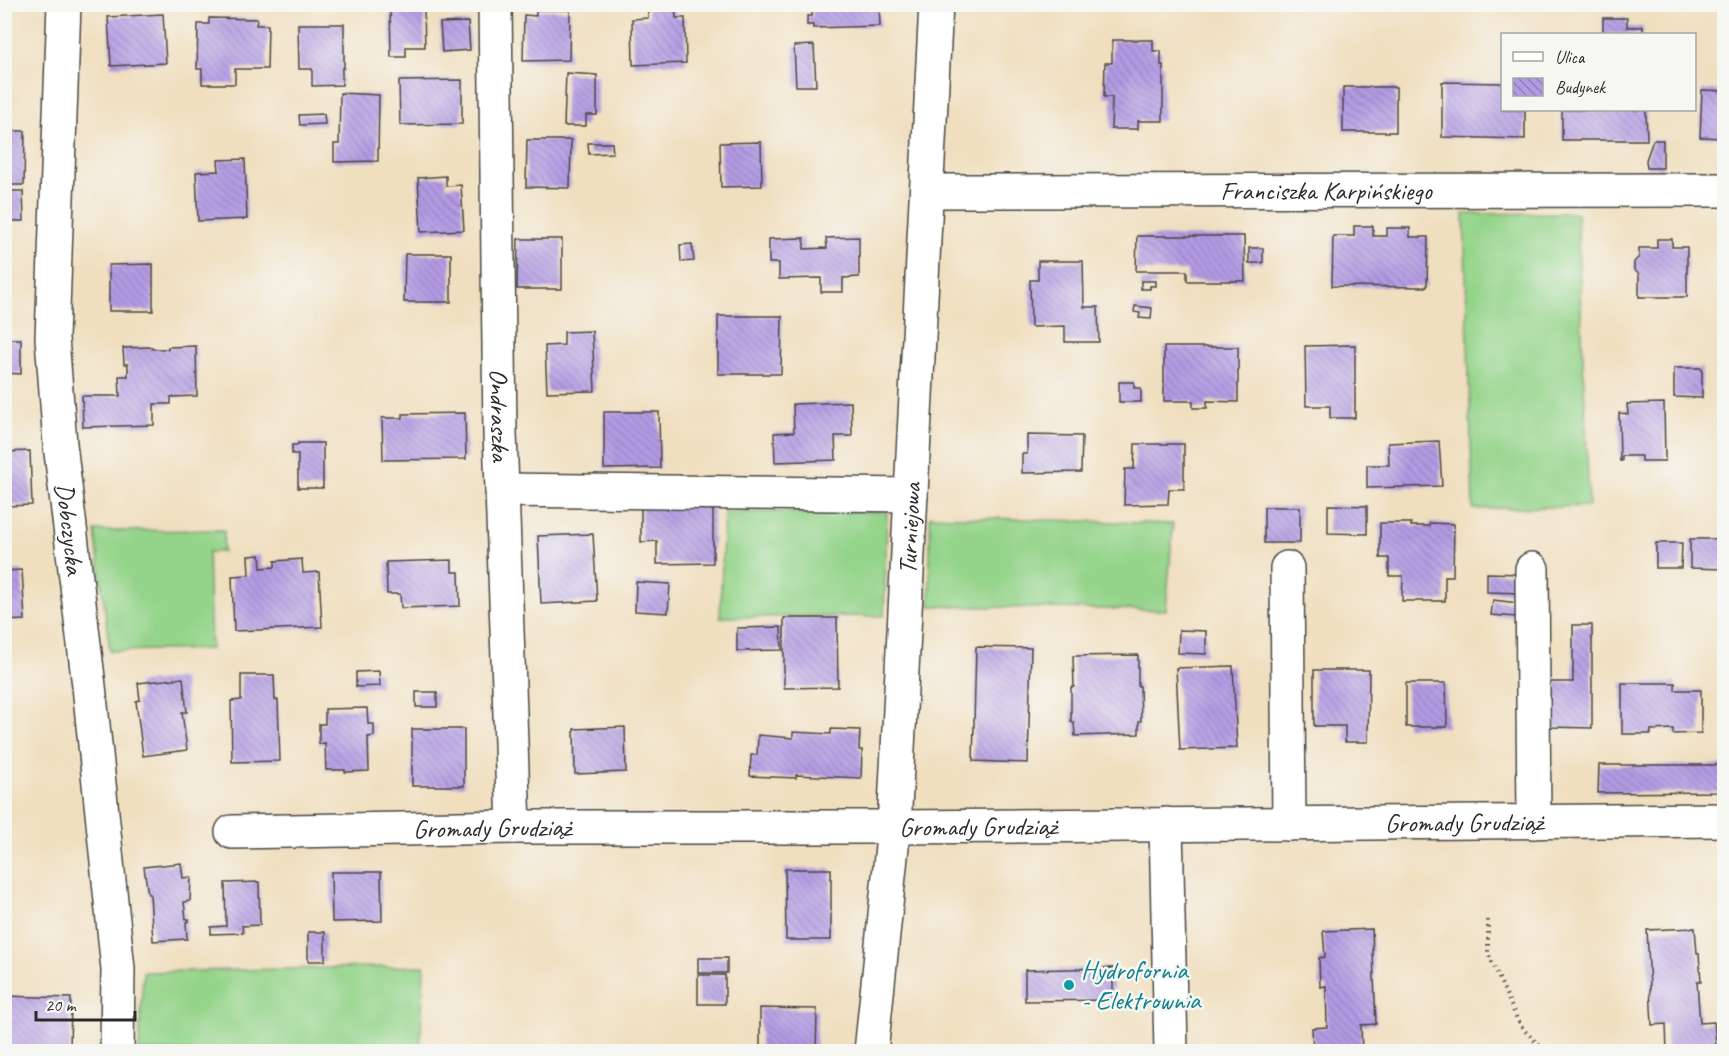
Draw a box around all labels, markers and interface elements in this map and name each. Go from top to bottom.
legend [1501,33,1696,111]
text: Ulica [1555,46,1586,68]
text: Budynek [1555,76,1606,98]
street label: Franciszka Karpińskiego [1220,174,1433,207]
street label: Ondraszka [483,368,518,463]
street label: Turniejowa [890,480,928,575]
street label: Dobczycka [48,481,92,578]
street label: Gromady Grudziąż [1385,805,1546,839]
street label: Gromady Grudziąż [899,809,1060,843]
street label: Gromady Grudziąż [413,810,574,845]
place label: Hydrofornia - Elektrownia [1081,954,1202,1017]
marker: Hydrofornia - Elektrownia [1062,978,1076,992]
scale bar [36,984,135,1022]
text: 20 m [45,994,78,1016]

